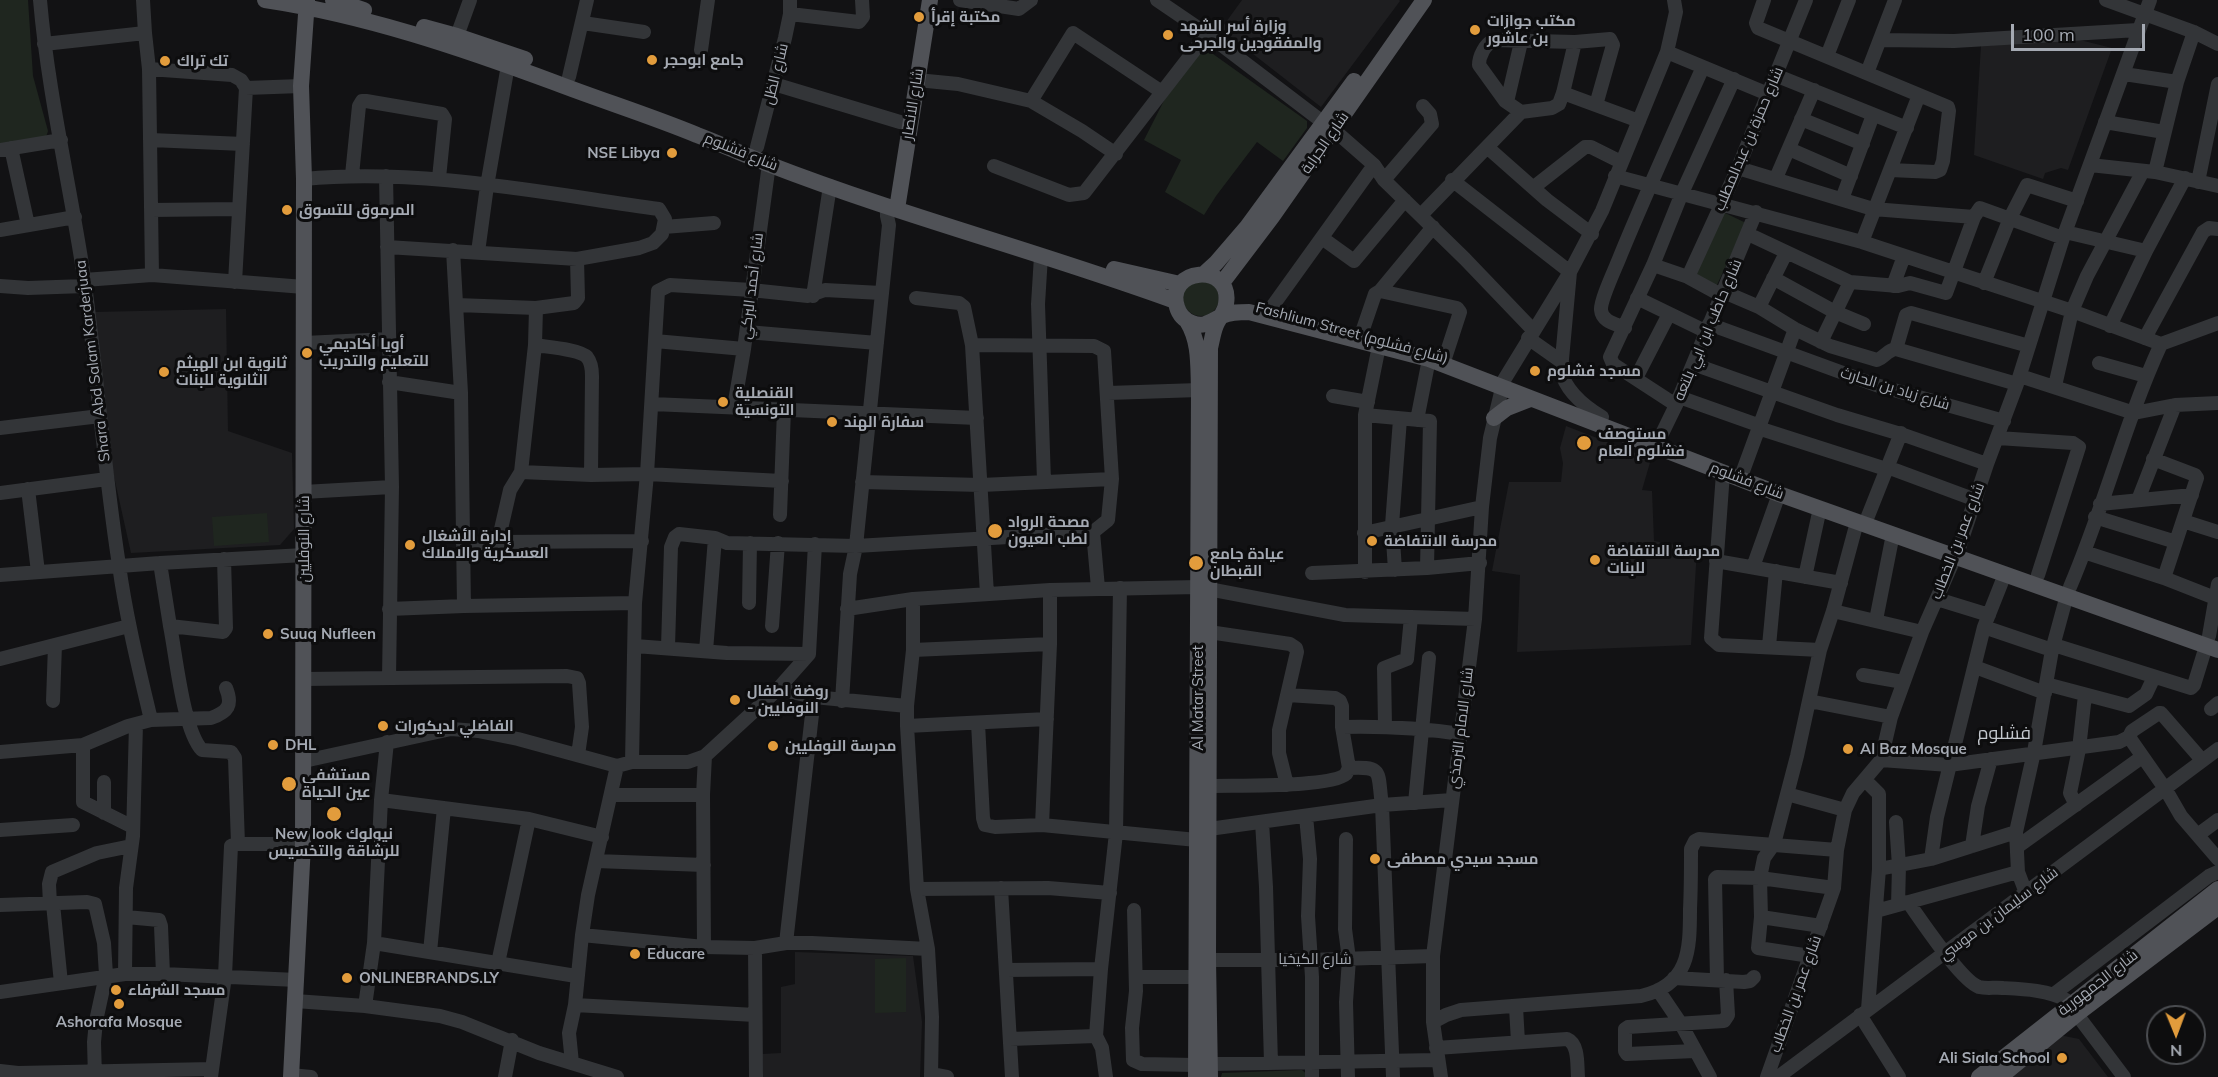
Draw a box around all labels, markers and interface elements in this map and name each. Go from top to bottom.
place label: مكتبة إقرأ [931,8,1000,26]
marker: مكتبة إقرأ [912,10,926,24]
place label: مكتب جوازات بن عاشور [1487,12,1576,47]
scale bar [2014,12,2148,50]
place label: وزارة أسر الشهد والمفقودين والجرحى [1180,17,1322,52]
marker: مكتب جوازات بن عاشور [1468,23,1482,37]
text: 100 m [2022,23,2075,46]
marker: وزارة أسر الشهد والمفقودين والجرحى [1161,28,1175,42]
street label: شارع الظل [760,41,792,107]
place label: جامع ابوحجر [664,51,744,69]
place label: تك تراك [177,52,228,70]
marker: جامع ابوحجر [645,53,659,67]
marker: تك تراك [158,54,172,68]
street label: شارع حمزة بن عبدالمطلب [1710,64,1788,214]
street label: شارع الانصار [898,67,928,141]
street label: شارع الجرابة [1297,109,1353,177]
street label: شارع فشلوم [702,129,780,175]
place label: NSE Libya [587,144,660,162]
marker: NSE Libya [665,146,679,160]
place label: المرموق للتسوق [299,201,415,219]
marker: المرموق للتسوق [280,203,294,217]
street label: شارع أحمد البركي [737,232,767,340]
street label: شارع حاطب ابن ابي بلتعه [1670,257,1746,403]
street label: Shara Abd Salam Karderjuaa [72,259,114,463]
street label: Fashlium Street (شارع فشلوم) [1254,299,1450,367]
place label: أويا أكاديمي للتعليم والتدريب [319,335,429,370]
marker: أويا أكاديمي للتعليم والتدريب [300,346,314,360]
place label: ثانوية ابن الهيثم الثانوية للبنات [176,354,287,389]
place label: مسجد فشلوم [1547,362,1641,380]
marker: مسجد فشلوم [1528,364,1542,378]
street label: شارع زياد بن الحارث [1838,364,1952,414]
marker: ثانوية ابن الهيثم الثانوية للبنات [157,365,171,379]
place label: القنصلية التونسية [735,384,794,419]
marker: القنصلية التونسية [716,395,730,409]
place label: سفارة الهند [844,413,924,431]
marker: سفارة الهند [825,415,839,429]
place label: مستوصف فشلوم العام [1598,425,1685,460]
marker: مستوصف فشلوم العام [1575,434,1593,452]
street label: شارع فشلوم [1708,459,1786,503]
street label: شارع عمر بن الخطاب [1927,480,1989,602]
street label: شارع النوفليين [295,495,313,583]
place label: مصحة الرواد لطب العيون [1008,513,1090,548]
marker: مصحة الرواد لطب العيون [986,522,1004,540]
place label: إدارة الأشغال العسكرية والاملاك [422,527,549,562]
place label: مدرسة الانتفاضة [1384,532,1497,550]
marker: مدرسة الانتفاضة [1365,534,1379,548]
marker: إدارة الأشغال العسكرية والاملاك [403,538,417,552]
place label: مدرسة الانتفاضة للبنات [1607,542,1720,577]
place label: عيادة جامع القبطان [1210,545,1285,580]
marker: مدرسة الانتفاضة للبنات [1588,553,1602,567]
marker: عيادة جامع القبطان [1187,554,1205,572]
place label: Suuq Nufleen [280,625,376,643]
marker: Suuq Nufleen [261,627,275,641]
street label: Al Matar Street [1189,645,1207,751]
street label: شارع الامام الترمذي [1445,666,1477,790]
place label: روضة اطفال - النوفليين [747,682,829,717]
marker: روضة اطفال - النوفليين [728,693,742,707]
place label: الفاضلي لديكورات [395,717,514,735]
marker: الفاضلي لديكورات [376,719,390,733]
district label: فشلوم [1977,723,2031,745]
place label: DHL [285,736,316,754]
place label: مدرسة النوفليين [785,737,896,755]
marker: DHL [266,738,280,752]
marker: مدرسة النوفليين [766,739,780,753]
place label: Al Baz Mosque [1860,740,1967,758]
marker: Al Baz Mosque [1841,742,1855,756]
place label: مستشفى عين الحياة [302,766,371,801]
marker: مستشفى عين الحياة [280,775,298,793]
marker: New look نيولوك للرشاقة والتخسيس [325,805,343,823]
place label: New look نيولوك للرشاقة والتخسيس [268,825,400,860]
place label: مسجد سيدي مصطفى [1387,850,1538,868]
marker: مسجد سيدي مصطفى [1368,852,1382,866]
street label: شارع سليمان بن موسي [1936,864,2062,964]
street label: شارع عمر بن الخطاب [1766,933,1826,1055]
place label: Educare [647,945,705,963]
street label: شارع الجمهورية [2054,946,2142,1020]
marker: Educare [628,947,642,961]
street label: شارع الكيخيا [1278,950,1352,968]
place label: ONLINEBRANDS.LY [359,969,499,987]
marker: ONLINEBRANDS.LY [340,971,354,985]
place label: مسجد الشرفاء [128,981,225,999]
marker: مسجد الشرفاء [109,983,123,997]
marker: Ashorafa Mosque [112,997,126,1011]
north arrow [2146,1005,2206,1065]
place label: Ashorafa Mosque [56,1013,182,1031]
text: N [2170,1041,2182,1061]
place label: Ali Siala School [1939,1049,2050,1067]
marker: Ali Siala School [2055,1051,2069,1065]

